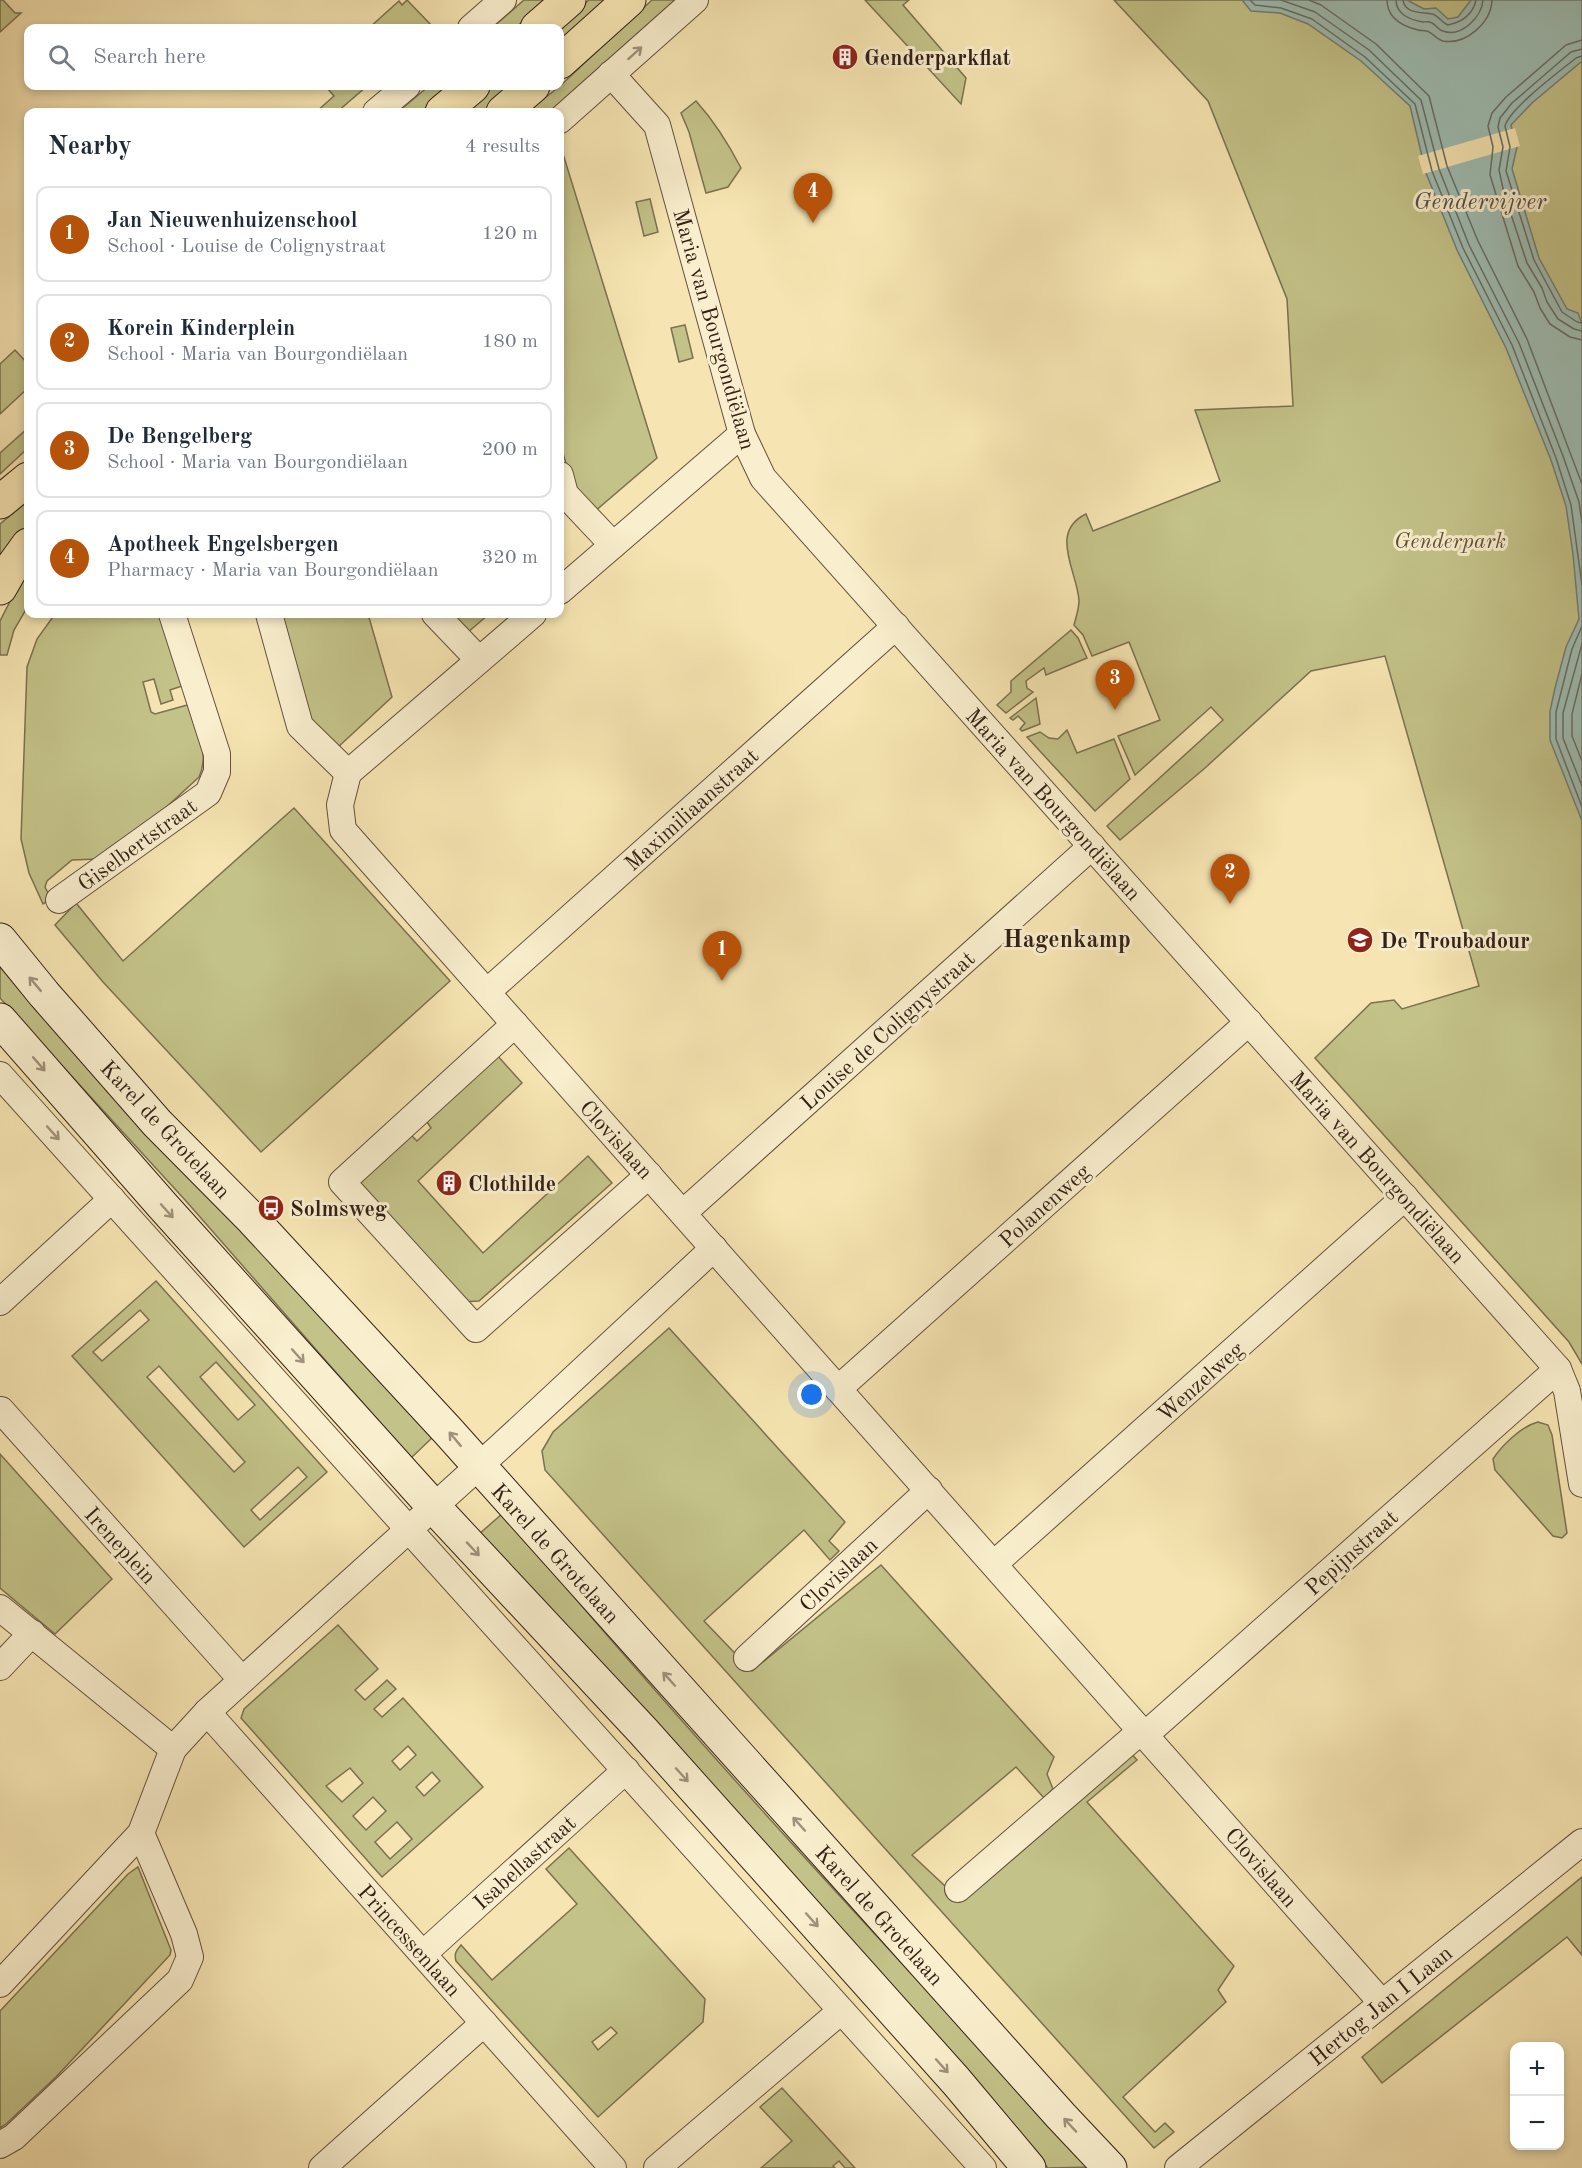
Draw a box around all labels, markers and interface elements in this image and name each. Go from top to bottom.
search box [24,24,564,90]
icon: search [45,41,78,74]
building icon: Genderparkflat [830,42,860,72]
text: Search here [93,46,206,68]
one-way arrow [627,46,642,60]
place label: Genderparkflat [864,48,1011,70]
text: Nearby [48,134,132,160]
text: 4 results [465,137,540,157]
pin: 4 [794,174,832,223]
water label: Gendervijver [1414,191,1547,215]
street label: Maria van Bourgondiëlaan [668,206,758,453]
text: Jan Nieuwenhuizenschool [107,210,357,232]
text: 1 [64,224,75,244]
text: 120 m [482,224,538,244]
text: School · Louise de Colignystraat [107,237,386,257]
text: Korein Kinderplein [107,318,295,340]
text: 2 [64,332,75,352]
text: 180 m [482,332,538,352]
text: School · Maria van Bourgondiëlaan [107,345,408,365]
text: De Bengelberg [107,426,252,448]
text: 3 [64,440,75,460]
text: 200 m [482,440,538,460]
text: School · Maria van Bourgondiëlaan [107,453,408,473]
park label: Genderpark [1394,531,1506,553]
text: Apotheek Engelsbergen [107,534,339,556]
text: 4 [64,548,75,568]
text: 320 m [482,548,538,568]
text: Pharmacy · Maria van Bourgondiëlaan [107,561,439,581]
pin: 3 [1096,660,1134,710]
street label: Maria van Bourgondiëlaan [961,705,1144,906]
street label: Maximiliaanstraat [621,745,763,876]
street label: Giselbertstraat [75,795,202,896]
pin: 2 [1210,854,1250,904]
school or university icon: De Troubadour [1345,925,1375,955]
district label: Hagenkamp [1003,929,1131,953]
place label: De Troubadour [1380,931,1530,953]
pin: 1 [702,932,742,981]
street label: Louise de Colignystraat [797,948,980,1115]
one-way arrow [29,976,42,992]
one-way arrow [32,1056,45,1072]
street label: Karel de Grotelaan [95,1057,234,1204]
street label: Maria van Bourgondiëlaan [1285,1068,1468,1269]
street label: Clovislaan [575,1097,656,1184]
one-way arrow [46,1126,60,1141]
street label: Polanenweg [996,1160,1095,1253]
building icon: Clothilde [434,1168,464,1198]
place label: Clothilde [468,1174,556,1196]
bus stop icon: Solmsweg [256,1193,286,1223]
place label: Solmsweg [290,1199,387,1221]
one-way arrow [160,1203,174,1218]
street label: Wenzelweg [1154,1338,1249,1427]
one-way arrow [291,1348,305,1363]
your location [797,1380,826,1409]
one-way arrow [448,1432,462,1447]
street label: Karel de Grotelaan [486,1480,623,1629]
street label: Ireneplein [80,1504,160,1589]
street label: Pepijnstraat [1302,1507,1403,1600]
street label: Clovislaan [796,1534,883,1617]
one-way arrow [466,1541,480,1556]
one-way arrow [662,1672,676,1687]
one-way arrow [675,1767,689,1782]
street label: Isabellastraat [470,1812,581,1915]
one-way arrow [792,1817,806,1832]
street label: Clovislaan [1220,1824,1301,1912]
street label: Karel de Grotelaan [810,1842,947,1991]
street label: Princessenlaan [353,1881,464,2002]
one-way arrow [805,1912,819,1927]
street label: Hertog Jan I Laan [1306,1942,1457,2071]
map controls [1510,2042,1564,2150]
button: + [1510,2042,1564,2096]
one-way arrow [935,2058,949,2073]
button: − [1510,2096,1564,2150]
one-way arrow [1063,2118,1077,2133]

